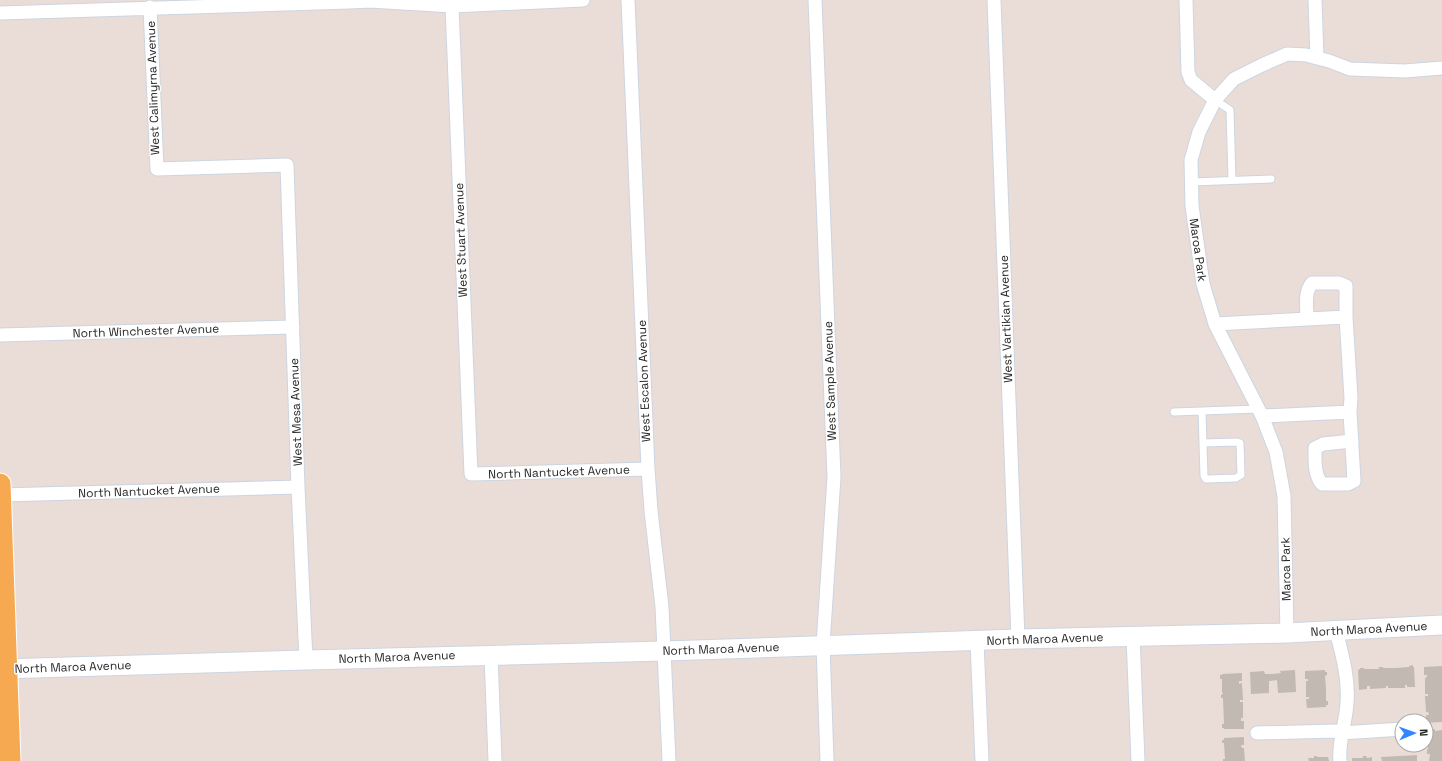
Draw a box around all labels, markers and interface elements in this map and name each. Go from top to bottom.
street label: West Calimyrna Avenue [143,21,163,155]
street label: West Stuart Avenue [451,182,471,298]
street label: Maroa Park [1186,217,1210,283]
street label: West Vartikian Avenue [996,255,1016,383]
street label: North Winchester Avenue [72,320,220,342]
street label: West Escalon Avenue [634,320,654,442]
street label: West Sample Avenue [820,321,840,441]
street label: West Mesa Avenue [286,358,306,466]
street label: North Nantucket Avenue [488,462,630,482]
street label: North Nantucket Avenue [78,481,220,501]
street label: Maroa Park [1277,536,1295,601]
street label: North Maroa Avenue [1310,618,1428,640]
street label: North Maroa Avenue [986,629,1104,649]
street label: North Maroa Avenue [662,639,780,659]
street label: North Maroa Avenue [338,647,456,667]
street label: North Maroa Avenue [14,657,132,677]
north arrow [1394,713,1434,753]
text: N [1417,729,1431,737]

